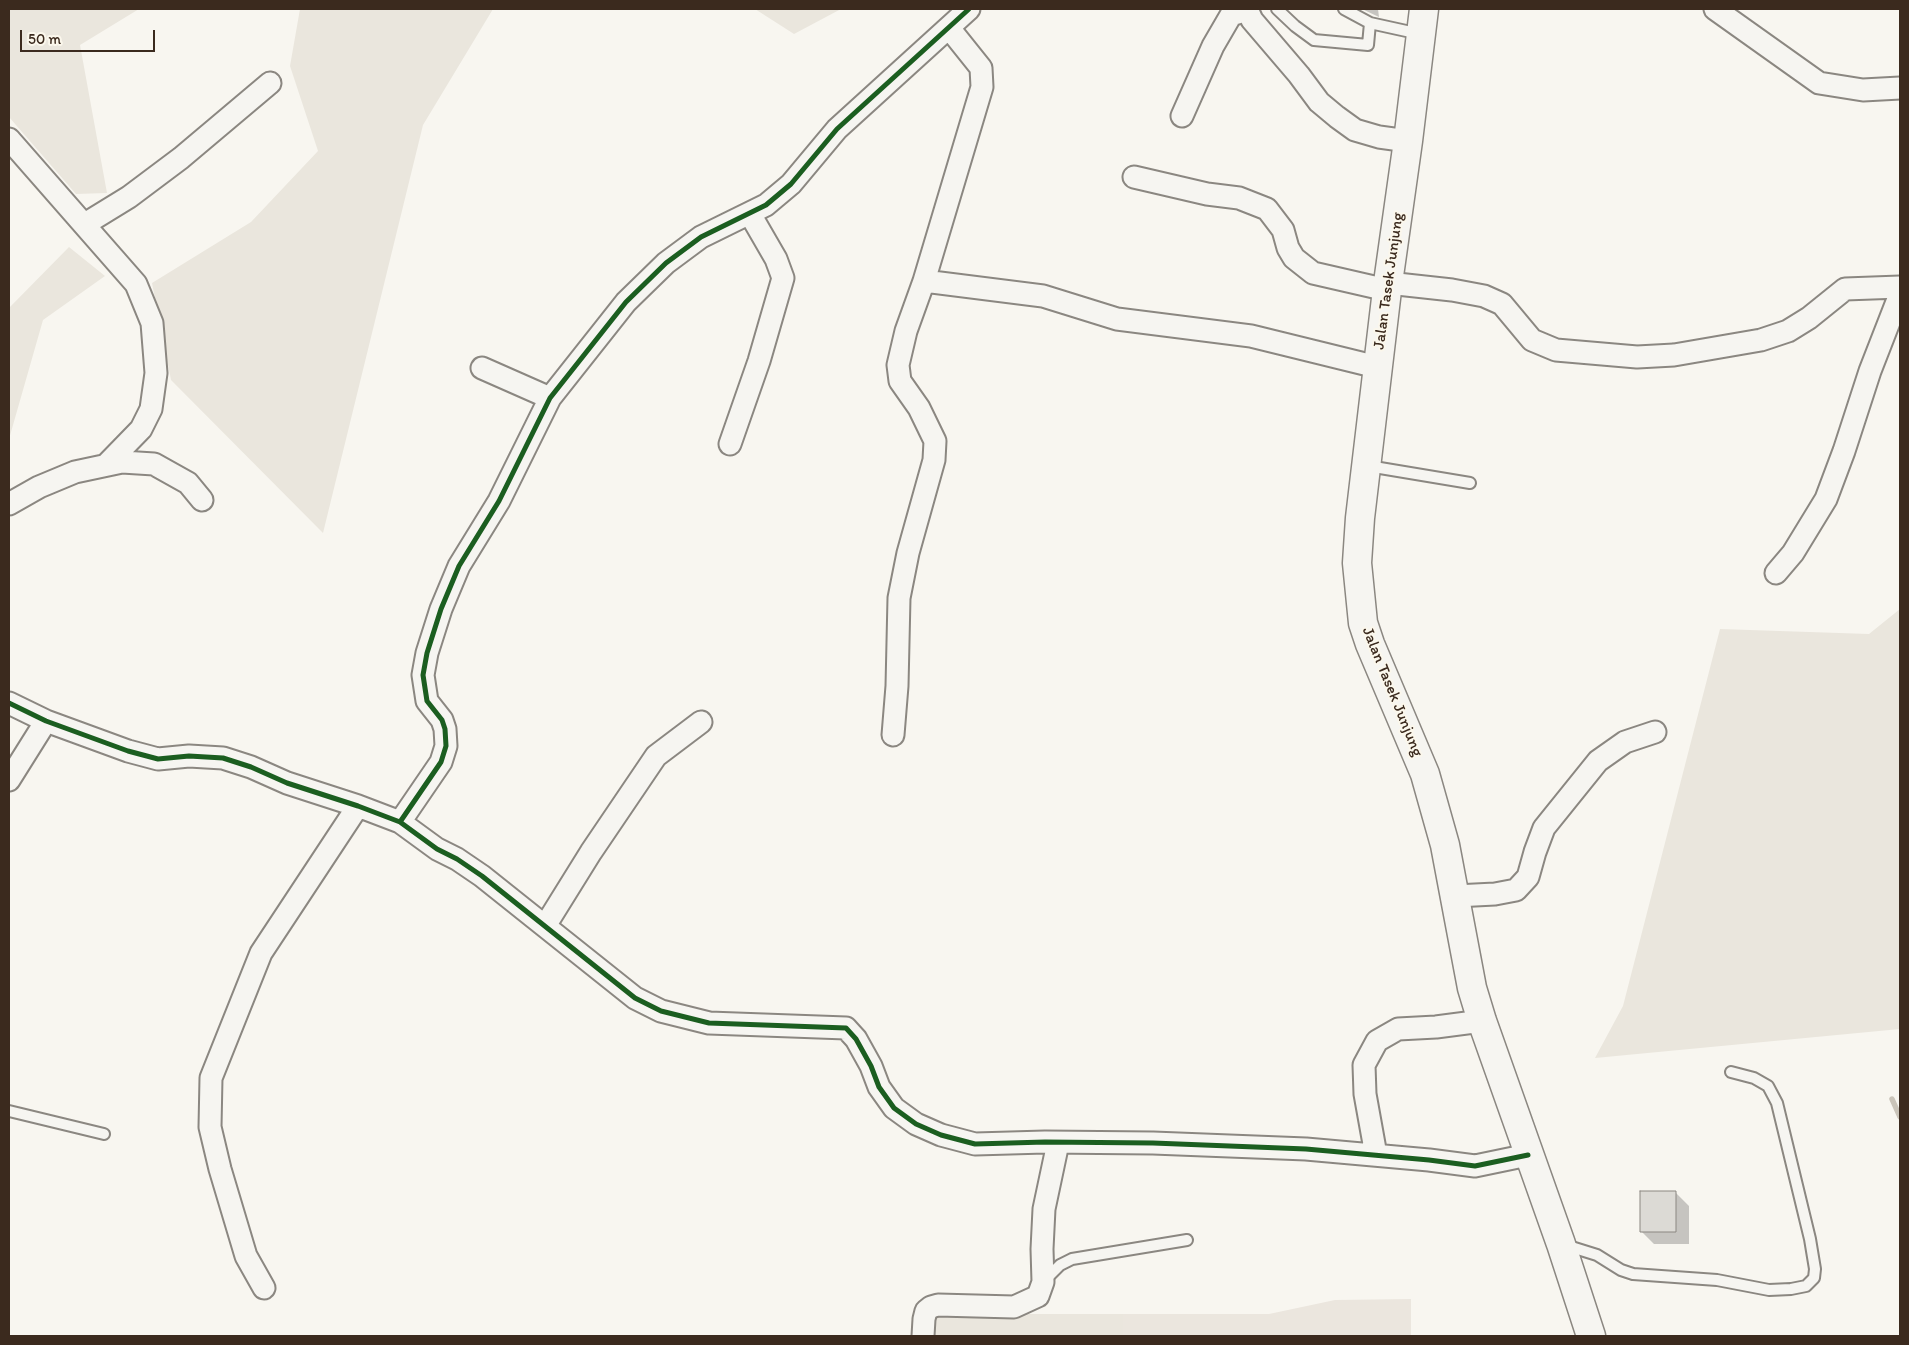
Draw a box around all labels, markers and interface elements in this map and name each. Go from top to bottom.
scale bar [22,20,158,52]
text: 50 m [28,30,61,48]
street label: Jalan Tasek Junjung [1370,211,1408,351]
street label: Jalan Tasek Junjung [1357,624,1427,760]

